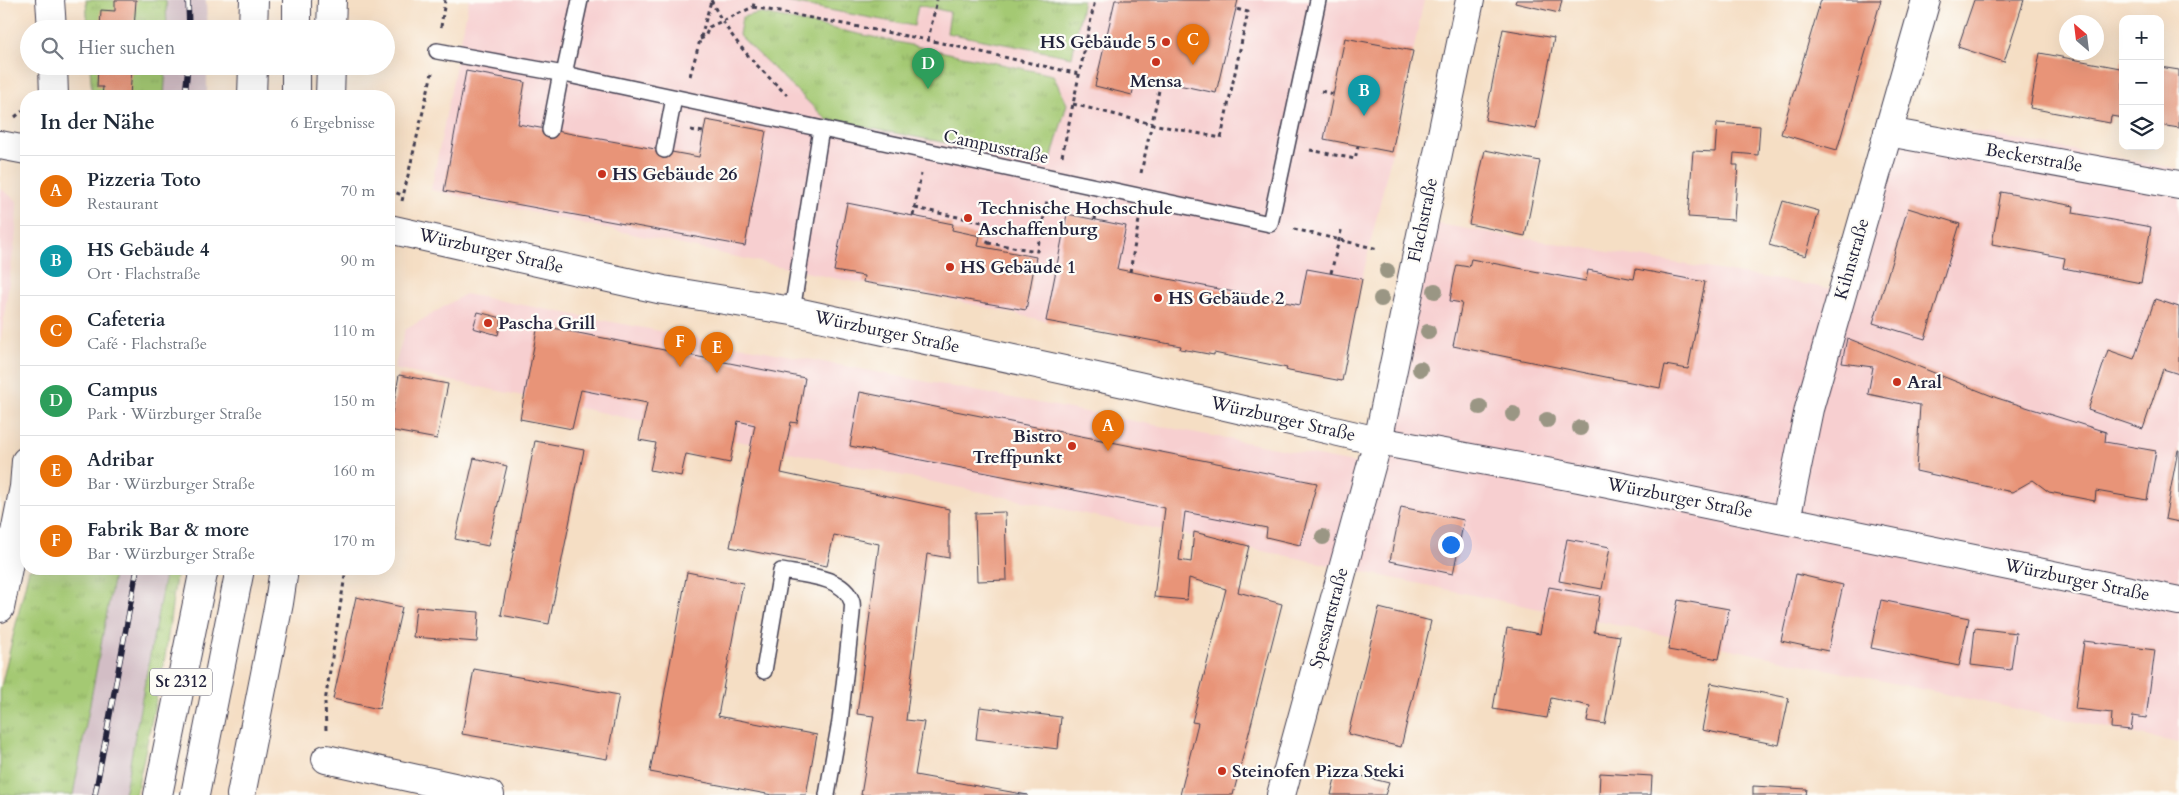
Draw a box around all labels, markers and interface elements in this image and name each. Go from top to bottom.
north arrow [2059,15,2104,60]
map controls [2119,15,2164,150]
button: + [2119,15,2164,60]
search box [20,20,395,75]
pin: C [1177,24,1209,65]
place label: HS Gebäude 5 [1040,30,1156,55]
icon: search [38,34,66,62]
text: Hier suchen [78,35,175,61]
marker: HS Gebäude 5 [1160,36,1172,48]
pin: D [912,48,944,89]
marker: Mensa [1150,56,1162,68]
button: − [2119,60,2164,105]
place label: Mensa [1130,69,1182,94]
pin: B [1348,75,1380,116]
button: layers [2119,105,2164,150]
text: In der Nähe [40,108,155,137]
text: 6 Ergebnisse [290,112,375,134]
street label: Campusstraße [941,124,1051,170]
street label: Beckerstraße [1984,137,2084,179]
place label: HS Gebäude 26 [612,162,737,187]
text: Pizzeria Toto [87,167,201,193]
marker: HS Gebäude 26 [596,168,608,180]
street label: Flachstraße [1402,176,1444,264]
text: A [50,180,62,202]
text: 70 m [341,180,375,202]
text: Restaurant [87,193,158,215]
place label: Technische Hochschule Aschaffenburg [978,196,1173,242]
marker: Technische Hochschule Aschaffenburg [962,212,974,224]
street label: Kihnstraße [1828,215,1876,303]
street label: Würzburger Straße [415,222,566,280]
text: HS Gebäude 4 [87,237,210,263]
text: B [50,250,62,272]
text: 90 m [341,250,375,272]
place label: HS Gebäude 1 [960,255,1076,280]
marker: HS Gebäude 1 [944,261,956,273]
text: Ort · Flachstraße [87,263,201,285]
place label: HS Gebäude 2 [1168,286,1284,311]
marker: HS Gebäude 2 [1152,292,1164,304]
street label: Würzburger Straße [811,304,962,360]
text: Cafeteria [87,307,166,333]
place label: Pascha Grill [498,311,595,336]
marker: Pascha Grill [482,317,494,329]
text: C [50,320,62,342]
text: 110 m [333,320,375,342]
pin: F [664,326,696,367]
pin: E [701,332,733,373]
text: Café · Flachstraße [87,333,207,355]
place label: Aral [1907,370,1942,395]
marker: Aral [1891,376,1903,388]
text: Campus [87,377,158,403]
text: D [49,390,63,412]
text: 150 m [333,390,375,412]
street label: Würzburger Straße [1207,390,1358,448]
text: Park · Würzburger Straße [87,403,262,425]
pin: A [1092,410,1124,451]
place label: Bistro Treffpunkt [972,424,1063,470]
marker: Bistro Treffpunkt [1066,440,1078,452]
text: Adribar [87,447,154,473]
text: E [51,460,61,482]
text: 160 m [333,460,375,482]
street label: Würzburger Straße [1604,471,1755,524]
text: Bar · Würzburger Straße [87,473,255,495]
text: Fabrik Bar & more [87,517,249,543]
text: F [51,530,61,552]
text: 170 m [333,530,375,552]
your location [1438,532,1464,558]
text: Bar · Würzburger Straße [87,543,255,565]
street label: Würzburger Straße [2001,552,2152,608]
street label: Spessartstraße [1303,565,1355,671]
road number: St 2312 [150,669,212,696]
place label: Steinofen Pizza Steki [1232,759,1405,784]
marker: Steinofen Pizza Steki [1216,765,1228,777]

